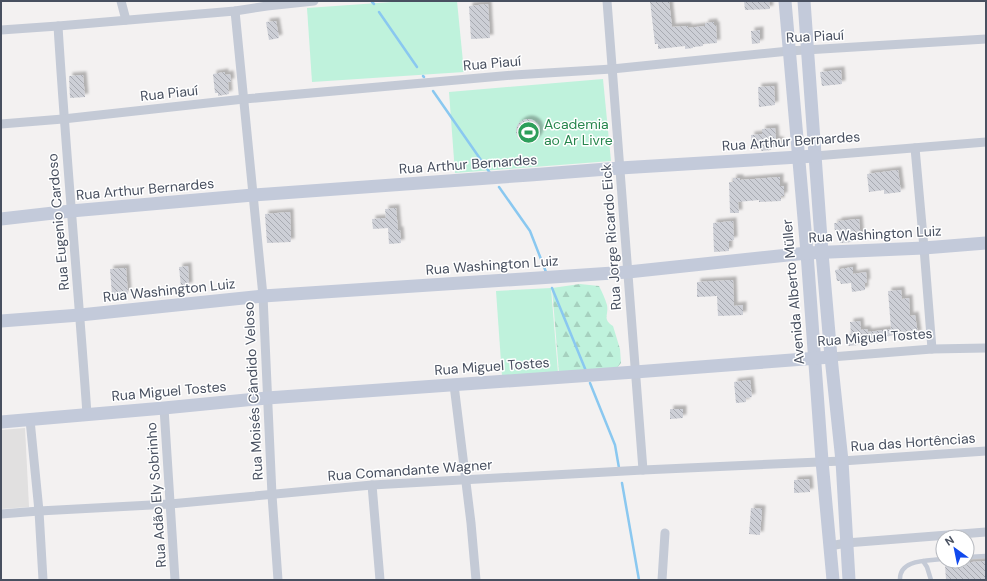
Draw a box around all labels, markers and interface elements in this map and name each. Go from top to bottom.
street label: Rua Piauí [786,25,845,47]
street label: Rua Piauí [462,51,523,74]
street label: Rua Piauí [139,81,200,105]
place label: Academia ao Ar Livre [544,115,613,149]
sports icon: Academia ao Ar Livre [515,119,541,145]
street label: Rua Arthur Bernardes [721,127,861,155]
street label: Rua Arthur Bernardes [398,150,538,178]
street label: Rua Eugenio Cardoso [43,153,73,291]
street label: Rua Jorge Ricardo Eick [597,163,625,311]
street label: Rua Arthur Bernardes [75,174,215,204]
street label: Avenida Alberto Müller [778,219,808,365]
street label: Rua Washington Luiz [808,222,942,246]
street label: Rua Washington Luiz [425,251,559,279]
street label: Rua Washington Luiz [102,274,236,306]
street label: Rua Moisés Cândido Veloso [239,301,267,481]
street label: Rua Miguel Tostes [817,324,933,350]
street label: Rua Miguel Tostes [434,353,550,379]
street label: Rua Miguel Tostes [111,377,227,405]
street label: Rua Adão Ely Sobrinho [142,422,170,568]
street label: Rua das Hortências [850,429,976,455]
street label: Rua Comandante Wagner [327,455,493,485]
north arrow [935,529,975,569]
text: N [942,533,957,549]

